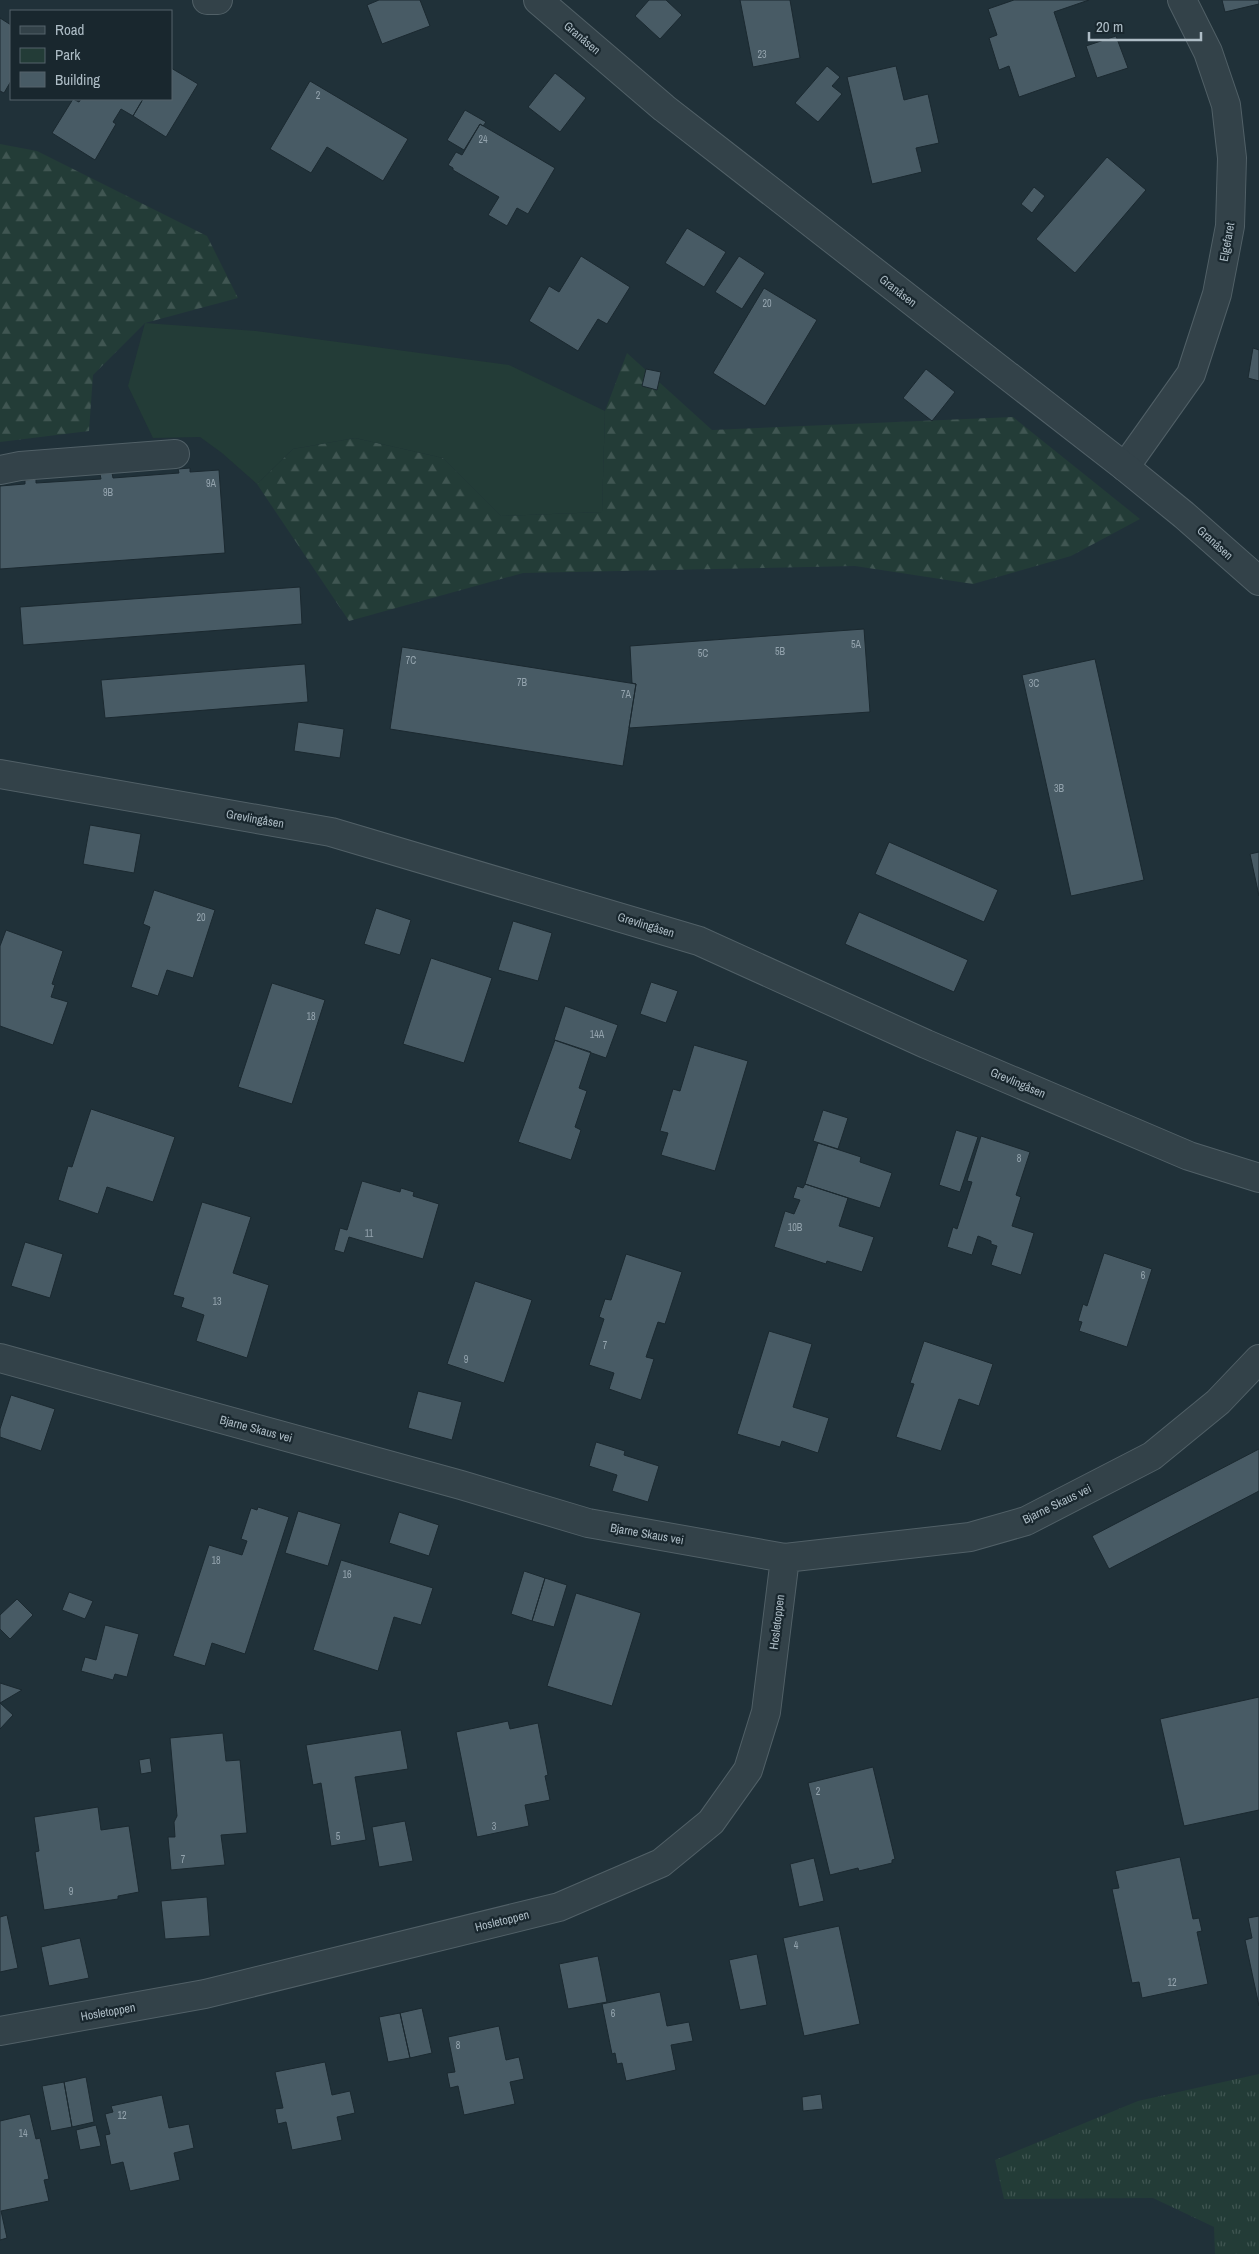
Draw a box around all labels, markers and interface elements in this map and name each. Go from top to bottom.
legend [10,10,172,100]
scale bar [1089,10,1202,42]
text: 20 m [1096,16,1123,37]
street label: Granåsen [560,18,604,58]
text: Road [55,19,84,40]
text: Park [55,44,81,65]
house number: 23 [757,48,767,61]
text: Building [55,69,100,90]
house number: 2 [316,89,321,102]
house number: 24 [478,133,488,146]
street label: Elgefaret [1216,221,1238,263]
street label: Granåsen [876,271,920,311]
house number: 20 [762,297,772,310]
house number: 9A [206,477,217,490]
house number: 9B [103,486,114,499]
street label: Granåsen [1194,523,1236,563]
house number: 5A [851,638,862,651]
house number: 5B [775,645,786,658]
house number: 5C [698,647,708,660]
house number: 7C [406,654,416,667]
house number: 7B [517,676,528,689]
house number: 3C [1029,677,1039,690]
house number: 7A [621,688,632,701]
house number: 3B [1054,782,1065,795]
street label: Grevlingåsen [225,806,285,832]
street label: Grevlingåsen [616,909,676,941]
house number: 20 [196,911,206,924]
house number: 18 [306,1010,316,1023]
house number: 14A [590,1028,605,1041]
street label: Grevlingåsen [988,1064,1048,1102]
house number: 8 [1017,1152,1022,1165]
house number: 10B [788,1221,803,1234]
house number: 11 [365,1227,374,1240]
house number: 6 [1141,1269,1146,1282]
house number: 13 [212,1295,222,1308]
house number: 7 [603,1339,608,1352]
house number: 9 [464,1353,469,1366]
street label: Bjarne Skaus vei [218,1412,294,1446]
street label: Bjarne Skaus vei [1020,1481,1094,1527]
street label: Bjarne Skaus vei [609,1520,685,1548]
house number: 18 [211,1554,221,1567]
house number: 16 [342,1568,352,1581]
street label: Hosletoppen [766,1594,788,1650]
house number: 2 [816,1785,821,1798]
house number: 3 [492,1820,497,1833]
house number: 5 [336,1830,341,1843]
house number: 7 [181,1853,186,1866]
house number: 9 [69,1885,74,1898]
street label: Hosletoppen [473,1907,531,1935]
house number: 4 [794,1939,799,1952]
house number: 12 [1167,1976,1177,1989]
street label: Hosletoppen [79,1999,137,2025]
house number: 6 [611,2007,616,2020]
house number: 8 [456,2039,461,2052]
house number: 12 [117,2109,127,2122]
house number: 14 [18,2127,28,2140]

